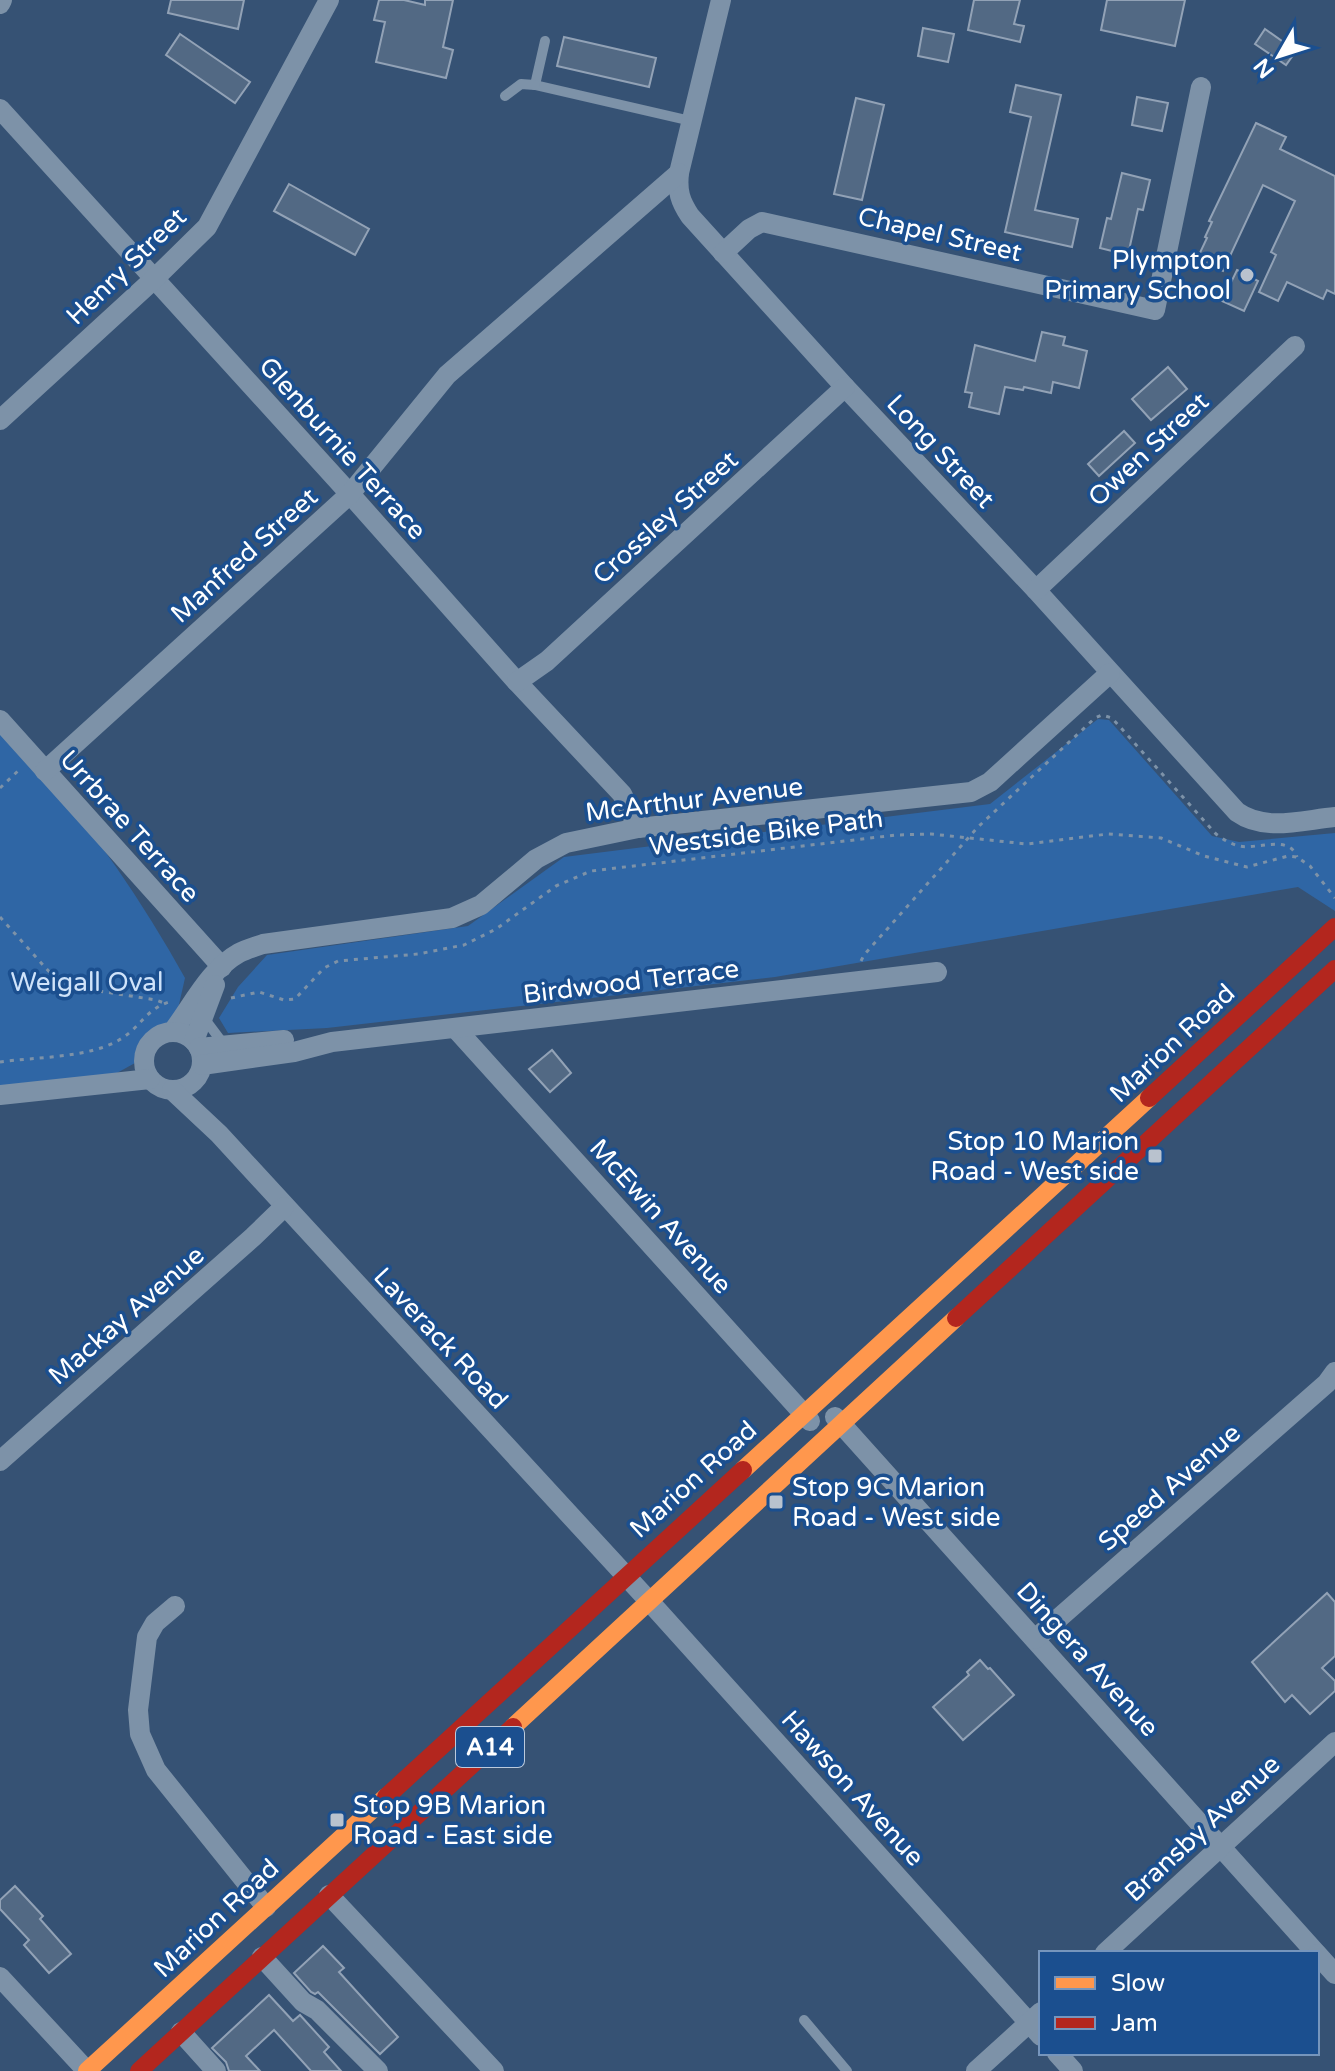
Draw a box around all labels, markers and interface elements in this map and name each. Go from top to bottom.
north arrow [1239,16,1319,96]
text: N [1249,53,1280,83]
street label: Henry Street [60,201,193,331]
street label: Chapel Street [855,201,1025,268]
place label: Plympton Primary School [1044,245,1231,306]
marker: Plympton Primary School [1238,266,1256,284]
street label: Glenburnie Terrace [253,351,433,546]
street label: Owen Street [1082,386,1215,513]
street label: Long Street [880,388,1001,515]
street label: Crossley Street [586,444,744,591]
street label: Manfred Street [165,481,324,629]
street label: Urrbrae Terrace [53,744,206,909]
street label: McArthur Avenue [583,771,805,828]
street label: Westside Bike Path [647,803,885,862]
street label: Birdwood Terrace [521,953,741,1010]
park label: Weigall Oval [11,967,163,998]
street label: Marion Road [1103,978,1241,1109]
place label: Stop 10 Marion Road - West side [931,1126,1139,1187]
street label: McEwin Avenue [583,1133,738,1300]
marker: Stop 10 Marion Road - West side [1146,1147,1164,1165]
street label: Mackay Avenue [42,1239,210,1391]
street label: Laverack Road [367,1261,514,1416]
street label: Marion Road [624,1414,763,1544]
street label: Speed Avenue [1092,1417,1247,1557]
place label: Stop 9C Marion Road - West side [792,1472,1000,1533]
marker: Stop 9C Marion Road - West side [767,1493,785,1511]
street label: Dingera Avenue [1010,1576,1165,1743]
street label: Hawson Avenue [775,1704,931,1872]
road number: A14 [456,1727,524,1767]
street label: Bransby Avenue [1118,1749,1286,1908]
place label: Stop 9B Marion Road - East side [353,1790,553,1851]
marker: Stop 9B Marion Road - East side [328,1811,346,1829]
street label: Marion Road [147,1853,285,1984]
legend [1039,1951,1319,2055]
text: Slow [1111,1969,1165,1998]
text: Jam [1111,2009,1158,2038]

